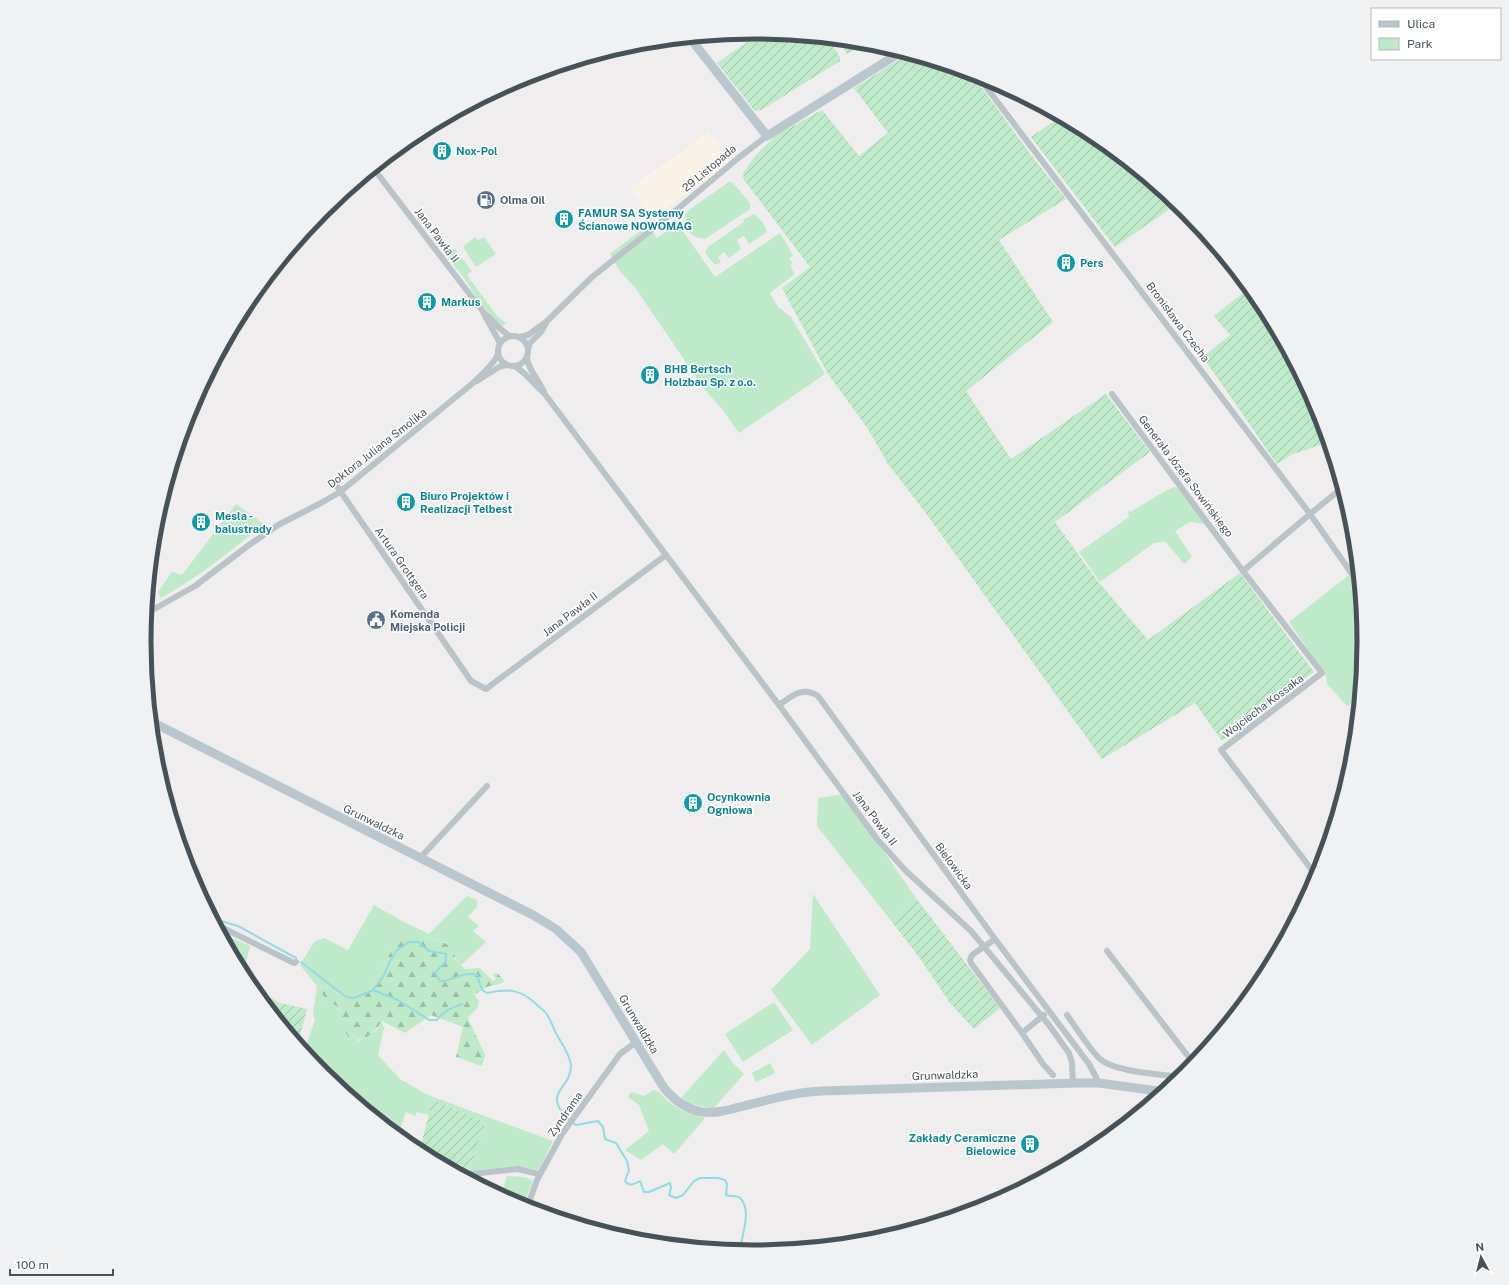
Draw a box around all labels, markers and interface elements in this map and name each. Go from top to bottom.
legend [1371,8,1501,60]
text: Ulica [1407,17,1435,31]
text: Park [1407,37,1433,51]
building icon: Nox-Pol [431,140,453,162]
street label: 29 Listopada [680,142,738,194]
place label: Nox-Pol [456,145,498,157]
fuel station icon: Olma Oil [475,189,497,211]
place label: Olma Oil [500,194,545,206]
street label: Jana Pawła II [412,205,462,265]
place label: FAMUR SA Systemy Ścianowe NOWOMAG [578,207,692,232]
building icon: FAMUR SA Systemy Ścianowe NOWOMAG [553,208,575,230]
building icon: Pers [1055,252,1077,274]
place label: Pers [1080,257,1104,269]
street label: Bronisława Czecha [1144,280,1212,364]
building icon: Markus [416,291,438,313]
place label: Markus [441,296,481,308]
place label: BHB Bertsch Holzbau Sp. z o.o. [664,363,756,388]
building icon: BHB Bertsch Holzbau Sp. z o.o. [639,364,661,386]
street label: Doktora Juliana Smolika [325,406,429,490]
street label: Generała Józefa Sowińskiego [1136,413,1236,539]
place label: Biuro Projektów i Realizacji Telbest [420,490,513,515]
building icon: Biuro Projektów i Realizacji Telbest [395,491,417,513]
place label: Mesla - balustrady [215,510,273,535]
building icon: Mesla - balustrady [190,511,212,533]
street label: Artura Grottgera [373,525,431,601]
street label: Jana Pawła II [540,589,600,639]
place label: Komenda Miejska Policji [390,608,465,633]
public building icon: Komenda Miejska Policji [365,609,387,631]
street label: Wojciecha Kossaka [1220,672,1306,740]
street label: Jana Pawła II [850,788,900,848]
place label: Ocynkownia Ogniowa [707,791,770,816]
building icon: Ocynkownia Ogniowa [682,792,704,814]
street label: Grunwaldzka [341,802,407,842]
street label: Bielowicka [933,840,975,892]
street label: Grunwaldzka [617,992,661,1056]
street label: Grunwaldzka [912,1068,978,1082]
street label: Zyndrama [545,1089,585,1139]
place label: Zakłady Ceramiczne Bielowice [909,1132,1016,1157]
building icon: Zakłady Ceramiczne Bielowice [1019,1133,1041,1155]
north arrow [1461,1237,1501,1277]
text: N [1475,1241,1485,1254]
scale bar [10,1251,113,1277]
text: 100 m [16,1258,49,1272]

